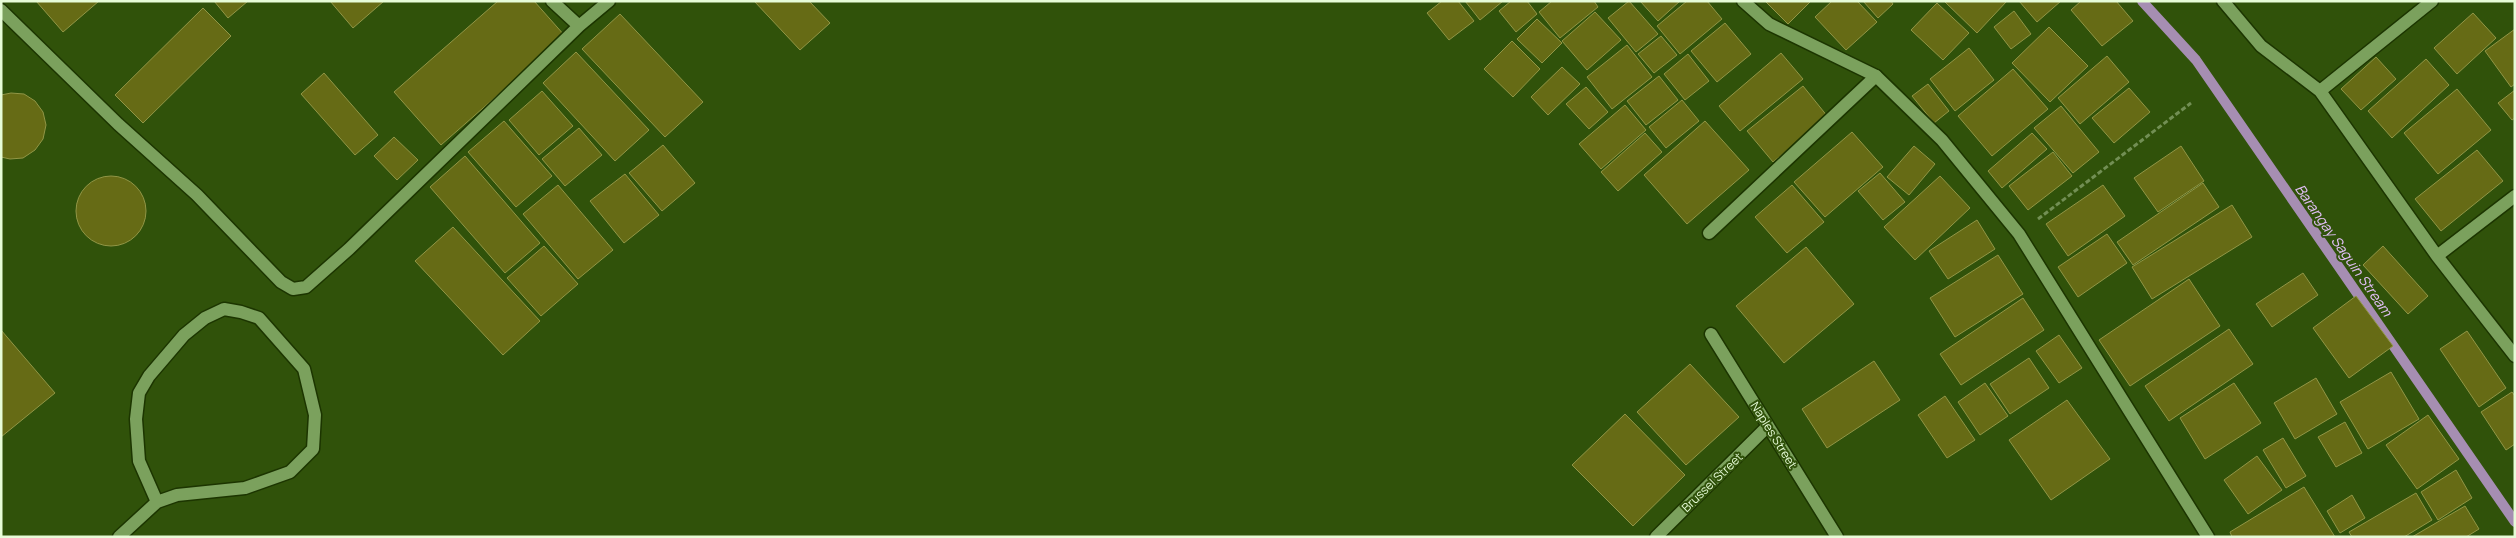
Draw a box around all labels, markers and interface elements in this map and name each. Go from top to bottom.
water label: Barangay Saguin Stream [2291,180,2398,321]
street label: Naples Street [1747,398,1801,472]
street label: Brussel Street [1678,448,1746,516]

